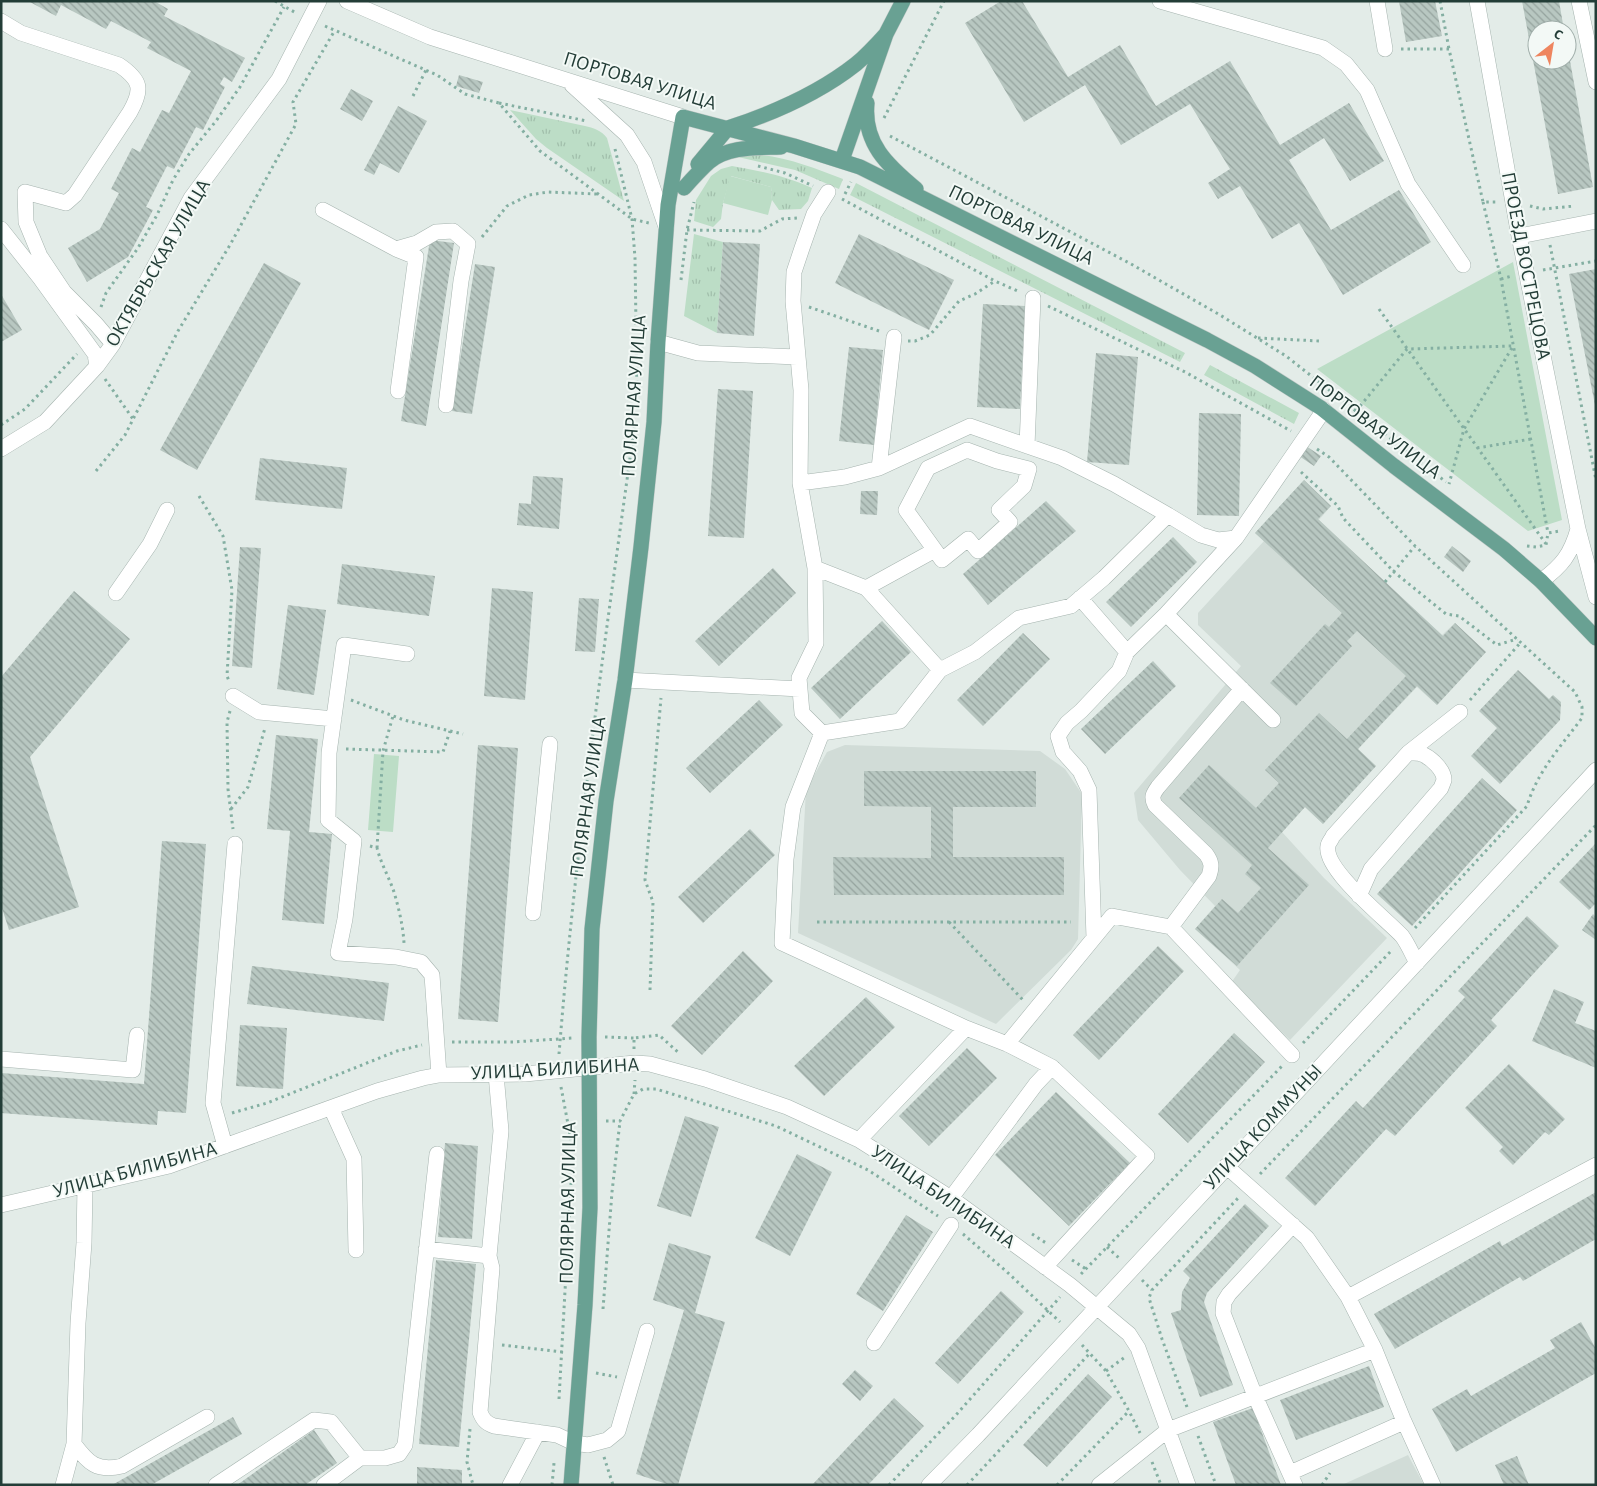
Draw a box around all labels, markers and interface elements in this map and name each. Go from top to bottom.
north arrow [1527,20,1577,70]
text: С [1551,27,1565,43]
street label: ПОРТОВАЯ УЛИЦА [561,48,719,114]
street label: ПРОЕЗД ВОСТРЕЦОВА [1498,170,1554,362]
street label: ОКТЯБРЬСКАЯ УЛИЦА [102,176,214,350]
street label: ПОРТОВАЯ УЛИЦА [945,181,1097,269]
street label: ПОЛЯРНАЯ УЛИЦА [618,314,650,478]
street label: ПОРТОВАЯ УЛИЦА [1306,371,1445,483]
street label: ПОЛЯРНАЯ УЛИЦА [567,715,609,879]
street label: УЛИЦА БИЛИБИНА [470,1055,640,1083]
street label: УЛИЦА КОММУНЫ [1200,1060,1326,1194]
street label: ПОЛЯРНАЯ УЛИЦА [557,1121,579,1285]
street label: УЛИЦА БИЛИБИНА [51,1138,219,1202]
street label: УЛИЦА БИЛИБИНА [867,1142,1019,1253]

